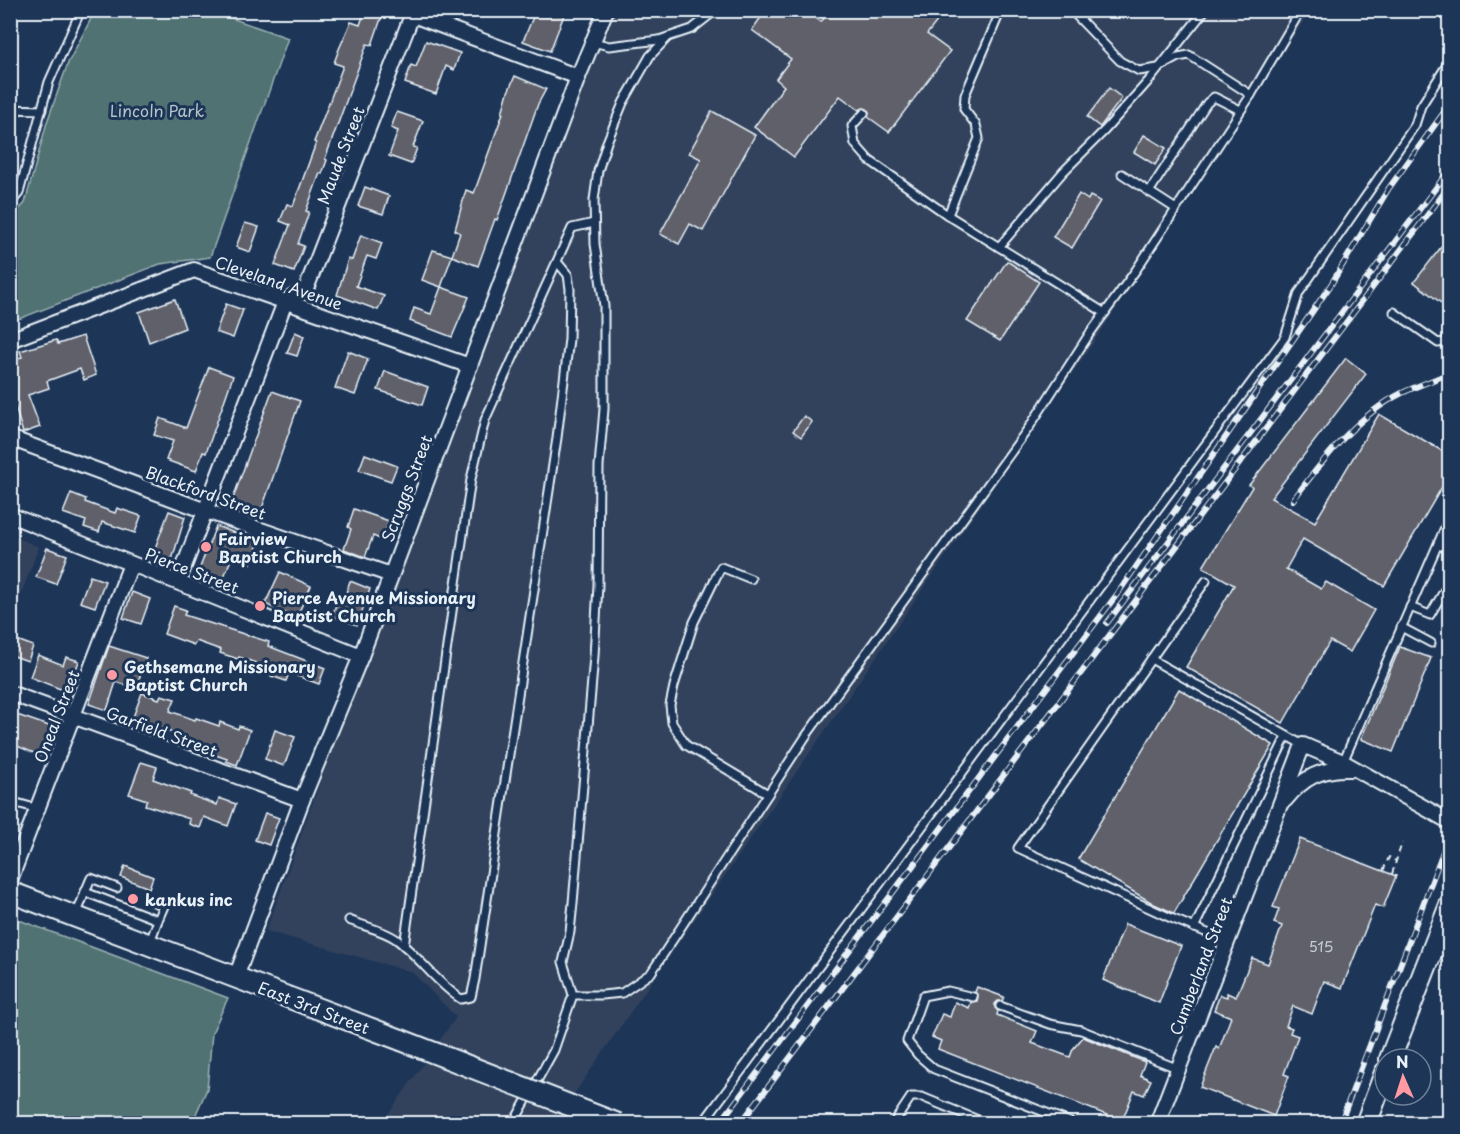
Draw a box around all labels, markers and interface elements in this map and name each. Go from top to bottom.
park label: Lincoln Park [110,98,204,122]
street label: Maude Street [310,102,370,207]
street label: Cleveland Avenue [212,249,346,315]
street label: Scruggs Street [375,431,438,545]
street label: Blackford Street [142,459,270,525]
place label: Fairview Baptist Church [218,526,342,568]
marker: Fairview Baptist Church [199,540,213,554]
street label: Pierce Street [141,541,243,599]
place label: Pierce Avenue Missionary Baptist Church [272,585,476,627]
marker: Pierce Avenue Missionary Baptist Church [253,599,267,613]
place label: Gethsemane Missionary Baptist Church [124,654,315,696]
street label: Oneal Street [27,666,85,766]
marker: Gethsemane Missionary Baptist Church [105,668,119,682]
street label: Garfield Street [103,700,221,762]
place label: kankus inc [145,887,233,911]
marker: kankus inc [126,892,140,906]
street label: Cumberland Street [1163,893,1238,1039]
house number: 515 [1309,936,1333,957]
street label: East 3rd Street [255,975,374,1039]
north arrow [1373,1047,1433,1107]
text: N [1395,1049,1409,1073]

